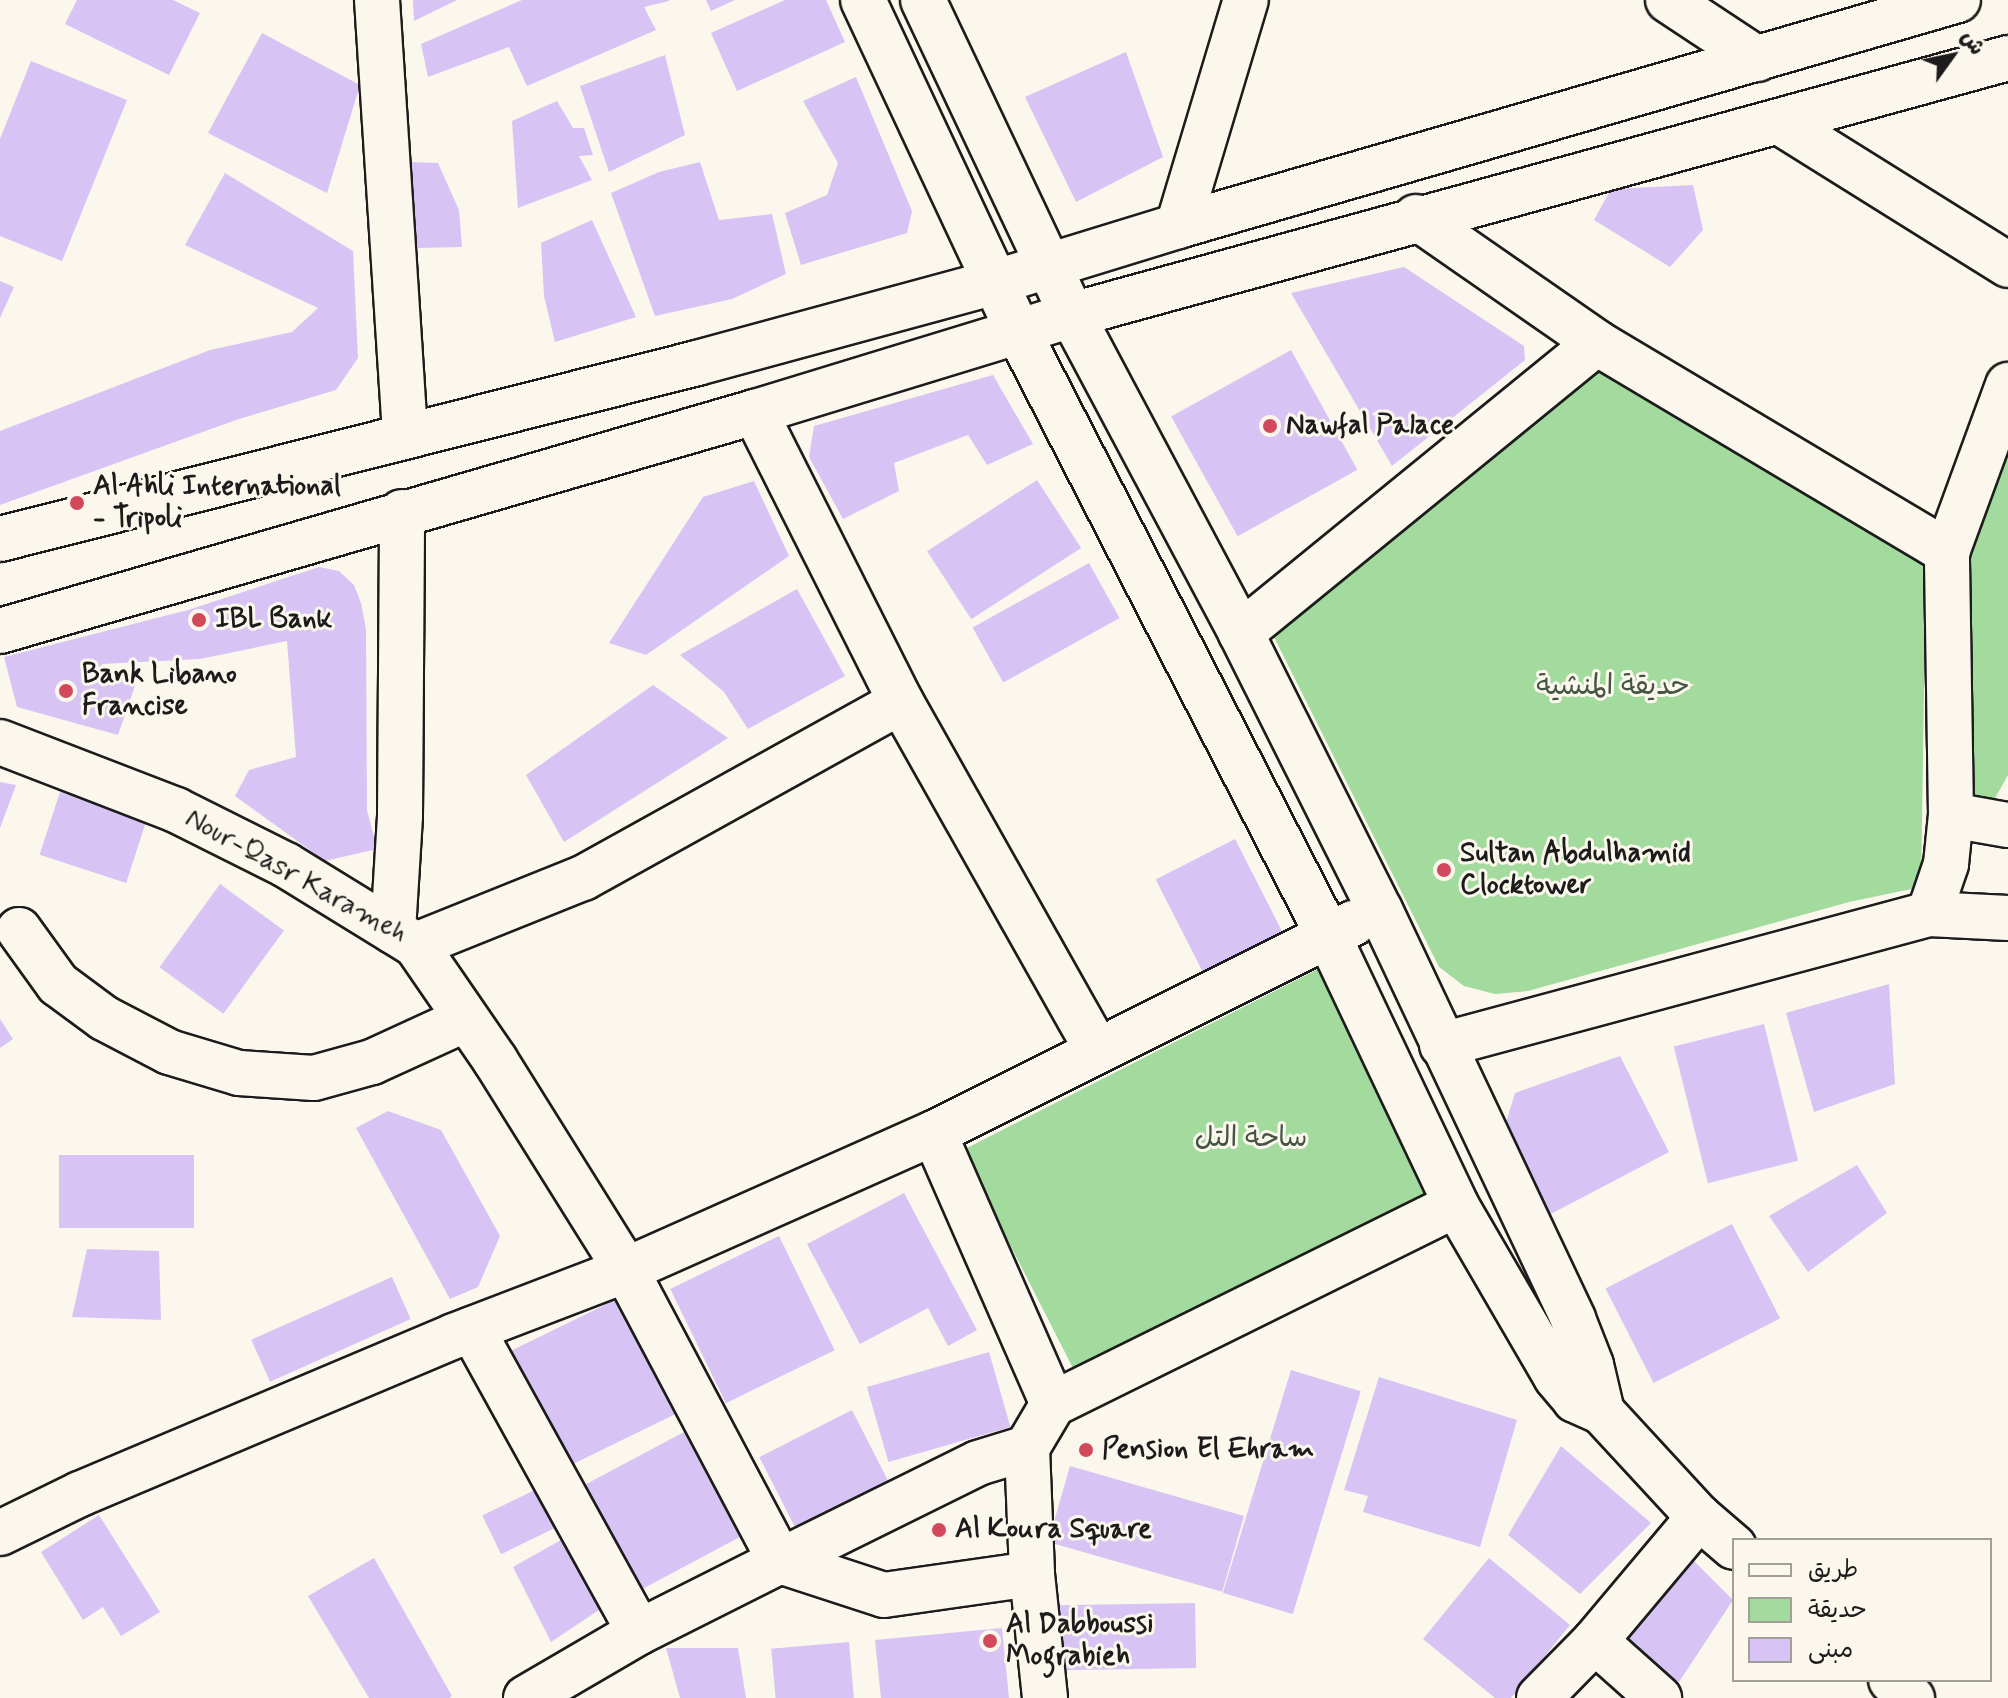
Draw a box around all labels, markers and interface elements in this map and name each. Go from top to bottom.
north arrow [1912,16,1992,96]
text: ش [1954,25,1990,61]
place label: Nawfal Palace [1286,409,1451,443]
marker: Nawfal Palace [1261,417,1279,435]
place label: Al Ahli International - Tripoli [93,470,341,536]
marker: Al Ahli International - Tripoli [68,494,86,512]
place label: IBL Bank [215,603,331,637]
marker: IBL Bank [190,611,208,629]
place label: Bank Libano Francise [82,658,237,724]
park label: حديقة المنشية [1536,670,1690,704]
marker: Bank Libano Francise [57,682,75,700]
street label: Nour-Qasr Karameh [179,802,413,952]
place label: Sultan Abdulhamid Clocktower [1460,837,1683,903]
marker: Sultan Abdulhamid Clocktower [1435,861,1453,879]
park label: ساحة التل [1195,1122,1307,1156]
place label: Pension El Ehram [1102,1433,1312,1467]
marker: Pension El Ehram [1077,1441,1095,1459]
place label: Al Koura Square [955,1513,1148,1547]
marker: Al Koura Square [930,1521,948,1539]
legend [1732,1538,1992,1682]
text: طريق [1808,1555,1858,1586]
text: حديقة [1808,1595,1867,1626]
place label: Al Dabboussi Mograbieh [1006,1608,1163,1674]
marker: Al Dabboussi Mograbieh [981,1632,999,1650]
text: مبنى [1808,1635,1853,1666]

